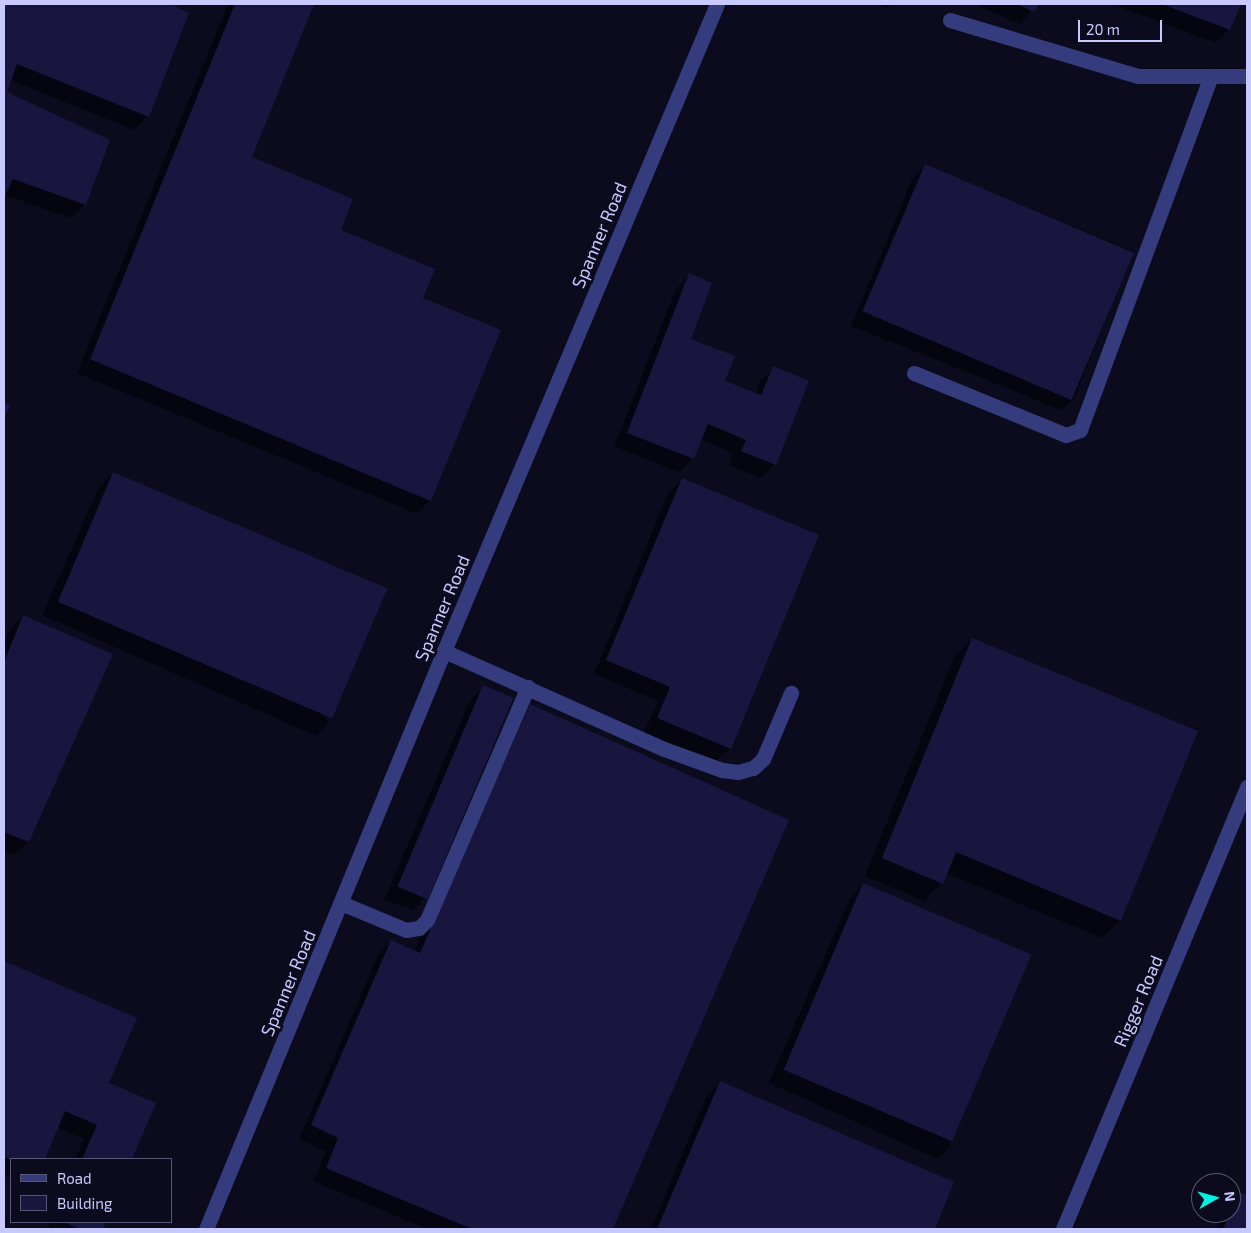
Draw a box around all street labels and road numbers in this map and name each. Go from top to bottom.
street label: Spanner Road [567,178,631,292]
street label: Spanner Road [410,551,474,665]
street label: Spanner Road [256,926,320,1040]
street label: Rigger Road [1109,952,1167,1050]

